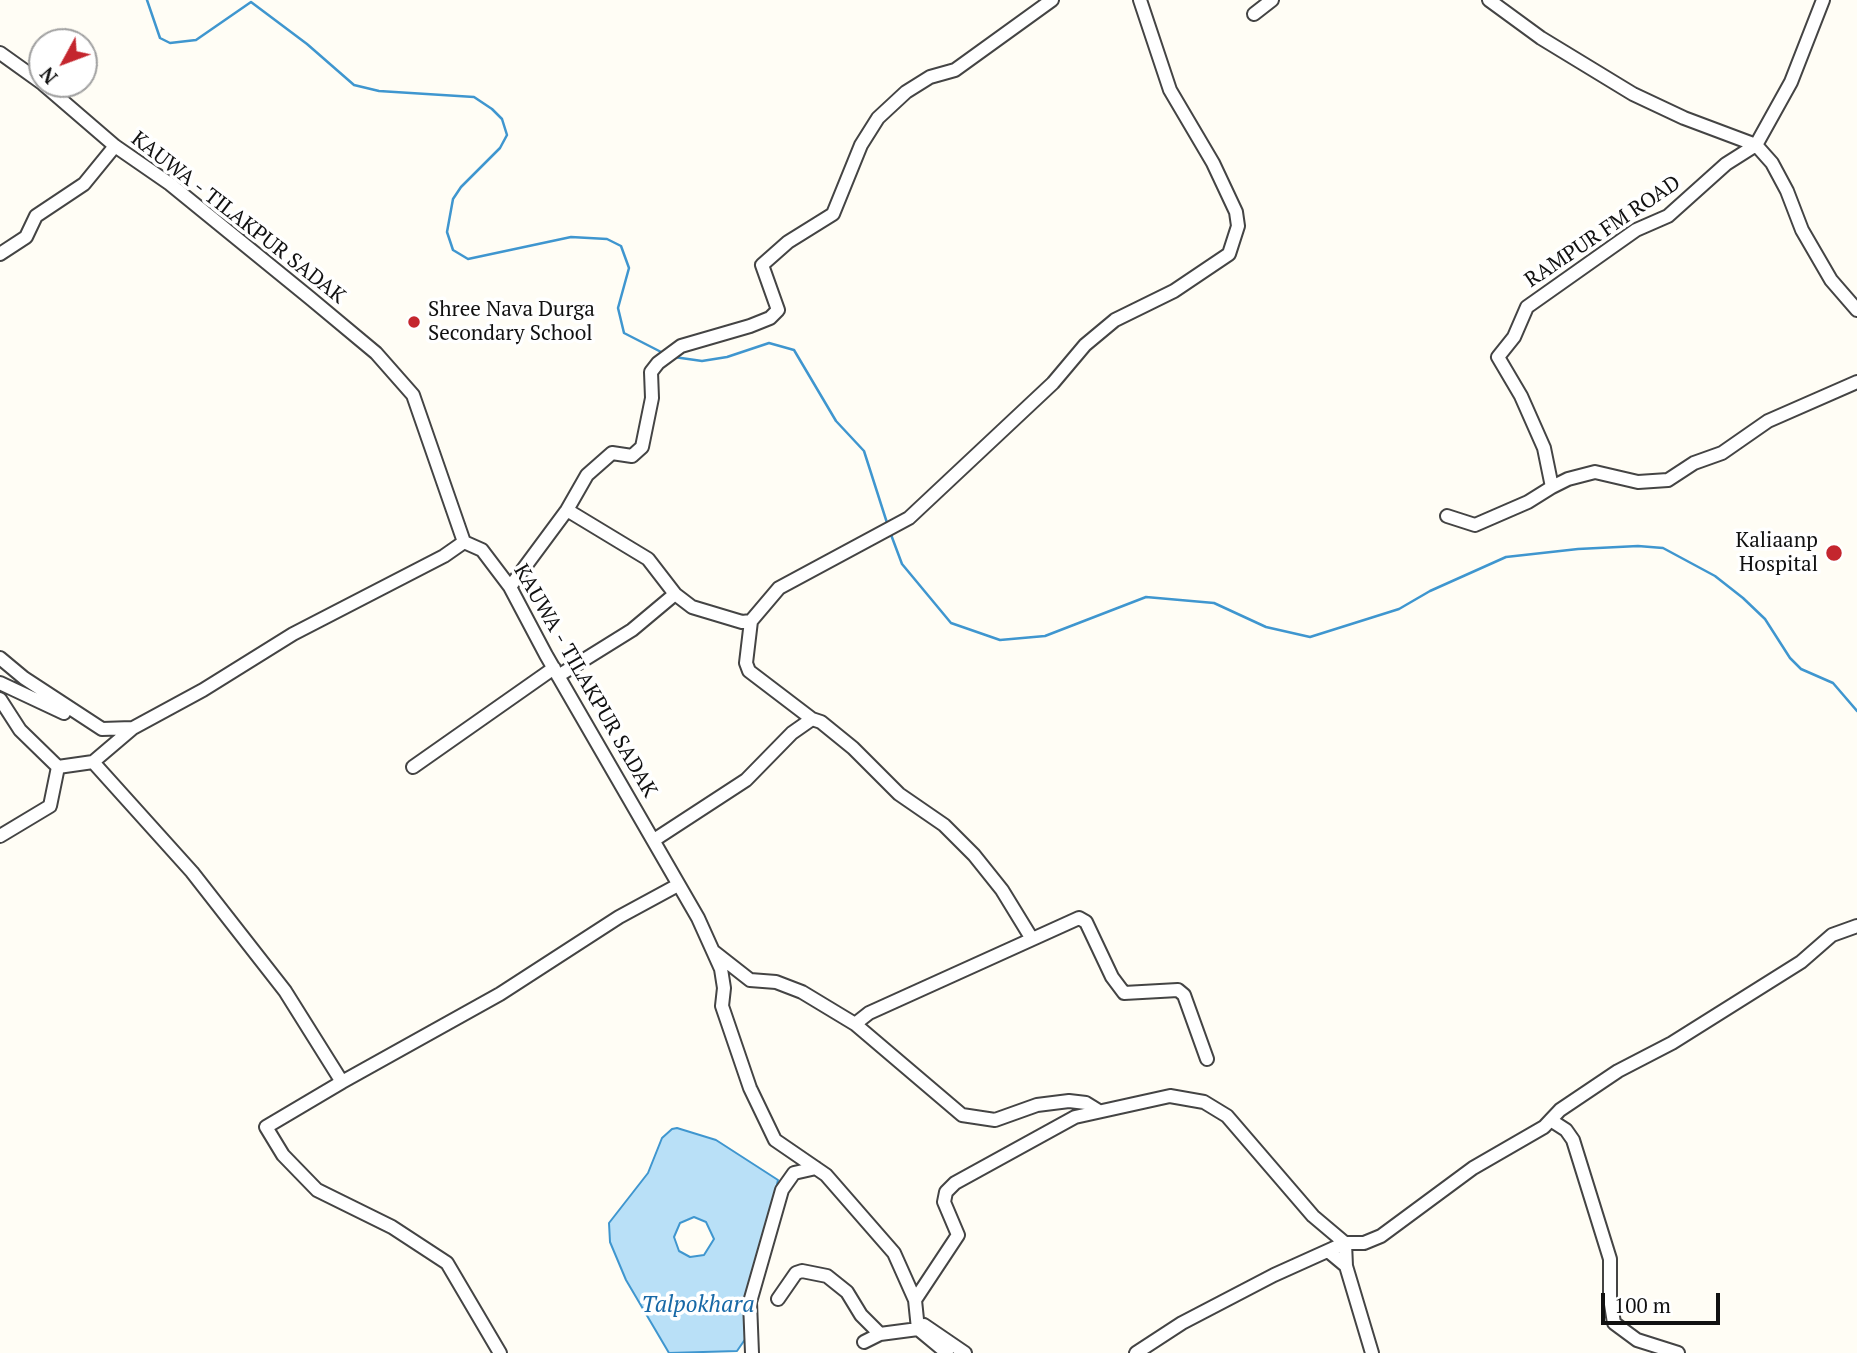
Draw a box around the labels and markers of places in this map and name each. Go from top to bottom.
place label: Shree Nava Durga Secondary School [428,297,595,347]
marker: Shree Nava Durga Secondary School [406,314,422,330]
place label: Kaliaanp Hospital [1736,528,1818,578]
marker: Kaliaanp Hospital [1824,543,1844,563]

